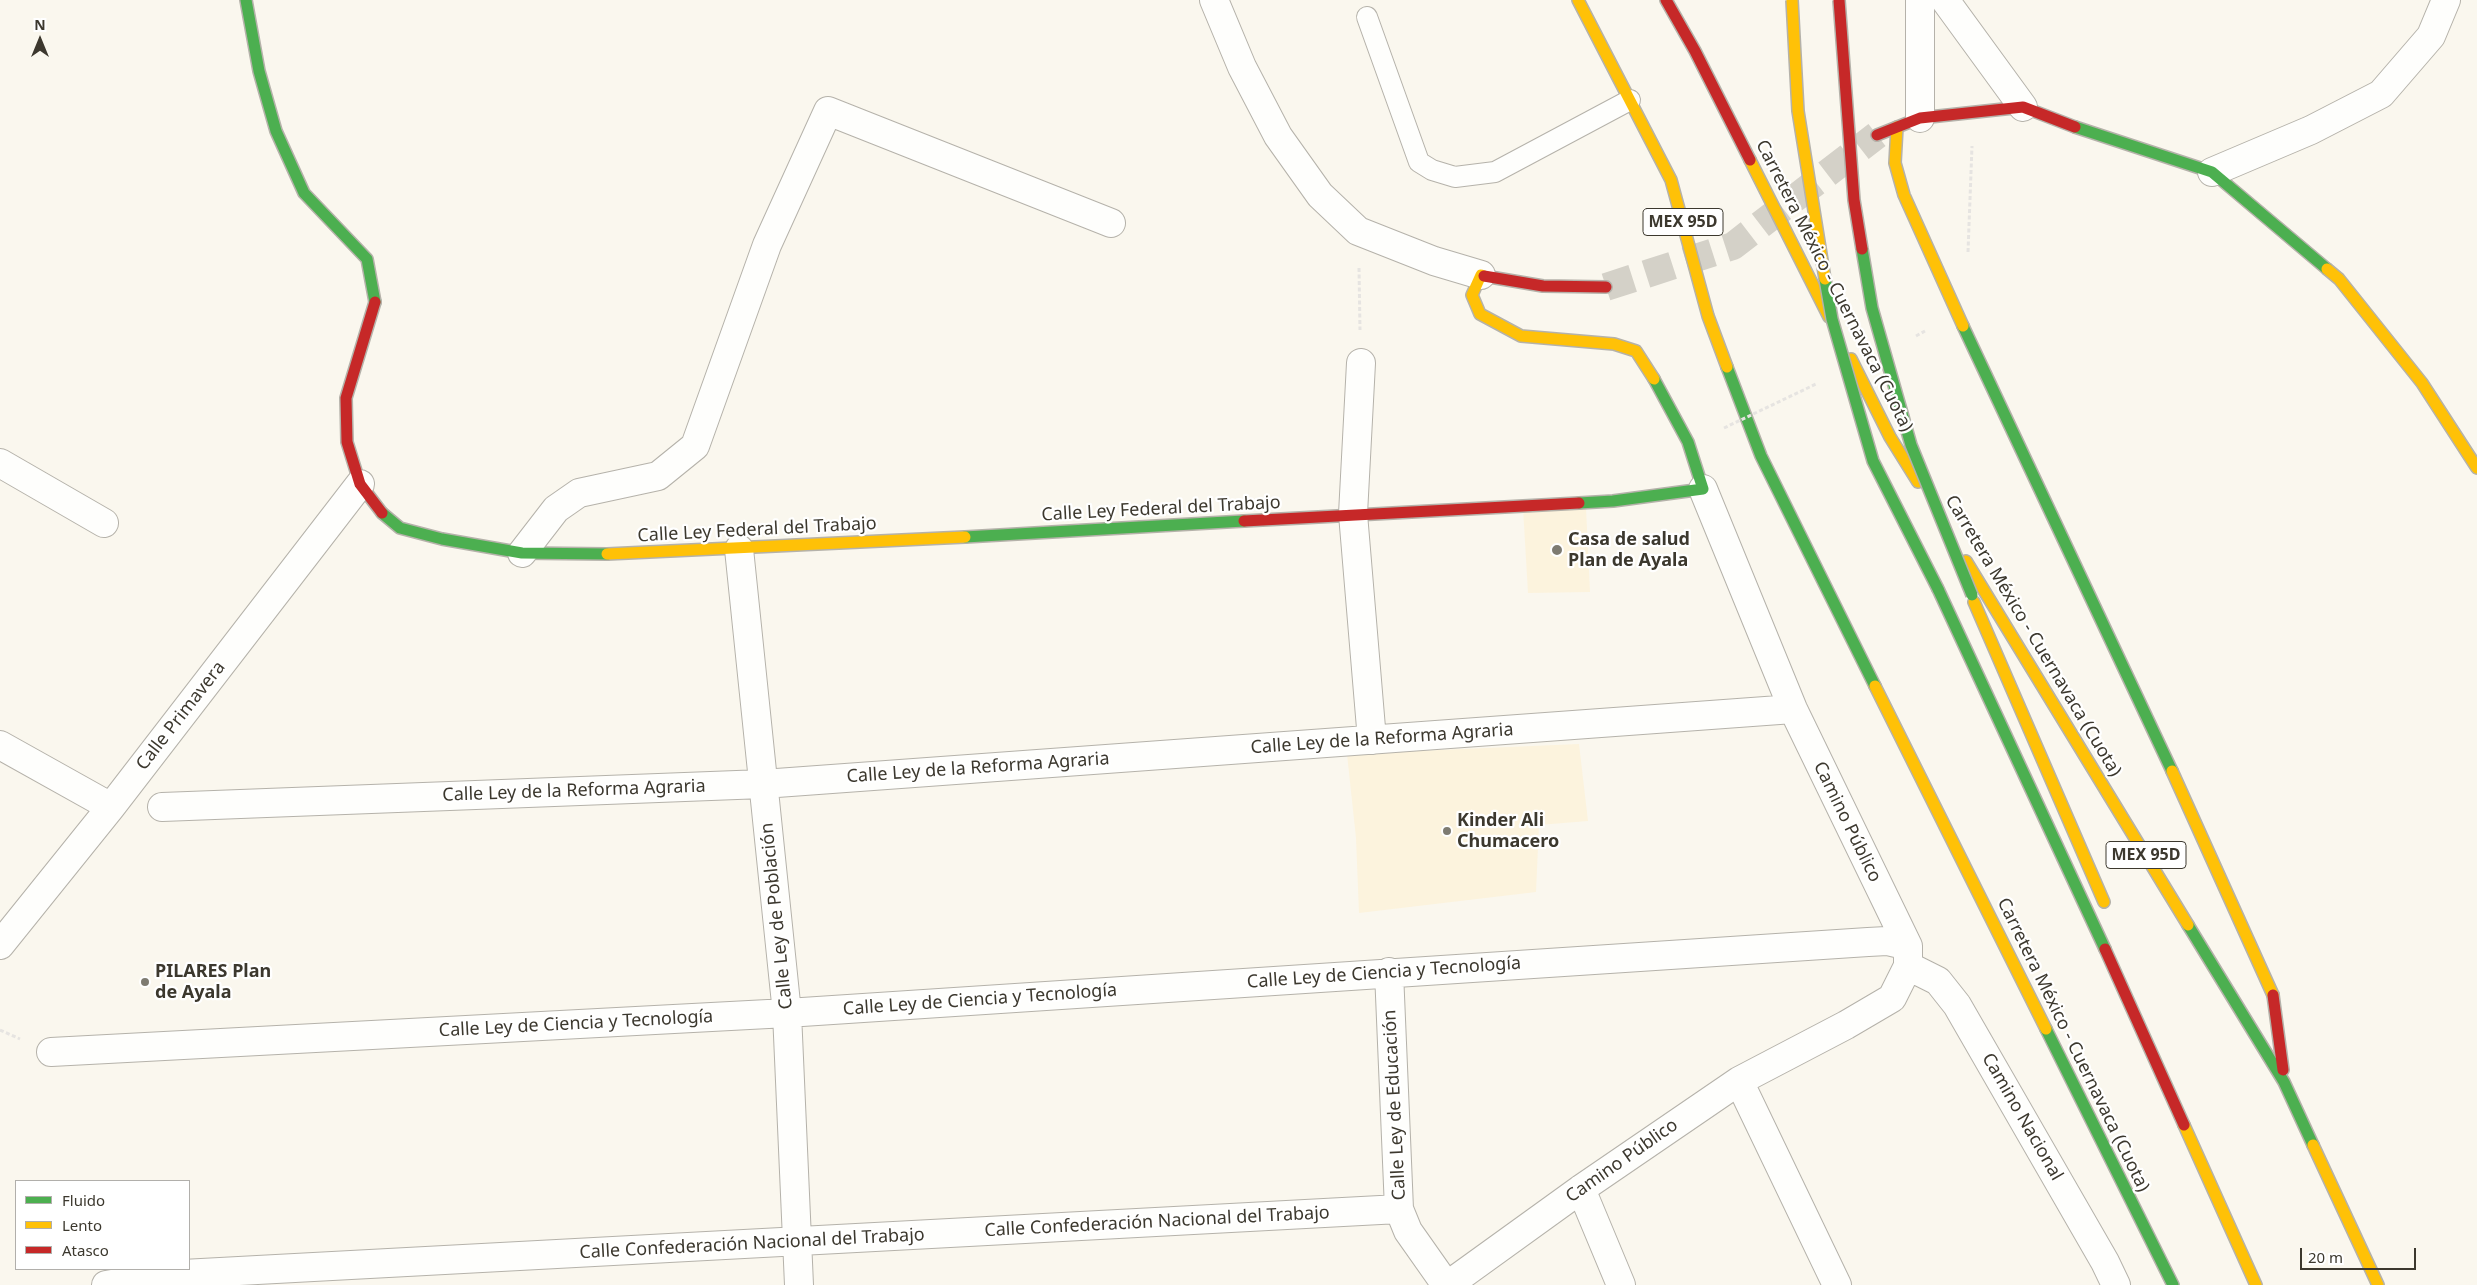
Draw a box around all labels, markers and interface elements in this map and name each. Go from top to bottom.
north arrow [15,15,65,65]
text: N [34,15,46,34]
street label: Carretera México - Cuernavaca (Cuota) [1751,137,1917,435]
road number: MEX 95D [1643,208,1723,236]
street label: Carretera México - Cuernavaca (Cuota) [1940,491,2126,781]
street label: Calle Ley Federal del Trabajo [1041,492,1281,526]
street label: Calle Ley Federal del Trabajo [637,513,877,547]
place label: Casa de salud Plan de Ayala [1568,529,1690,572]
marker: Casa de salud Plan de Ayala [1550,543,1564,557]
street label: Calle Primavera [132,657,230,775]
street label: Calle Ley de la Reforma Agraria [1250,719,1514,759]
street label: Calle Ley de la Reforma Agraria [846,748,1110,788]
street label: Camino Público [1808,758,1886,886]
street label: Calle Ley de la Reforma Agraria [442,776,706,806]
place label: Kinder Ali Chumacero [1457,810,1559,852]
street label: Calle Ley de Población [756,822,798,1010]
marker: Kinder Ali Chumacero [1441,825,1453,837]
road number: MEX 95D [2106,842,2186,868]
street label: Carretera México - Cuernavaca (Cuota) [1992,894,2154,1196]
street label: Calle Ley de Ciencia y Tecnología [1246,953,1522,993]
place label: PILARES Plan de Ayala [155,961,271,1004]
marker: PILARES Plan de Ayala [139,976,151,988]
street label: Calle Ley de Ciencia y Tecnología [842,980,1118,1020]
street label: Calle Ley de Ciencia y Tecnología [438,1006,714,1042]
street label: Calle Ley de Educación [1379,1009,1411,1201]
street label: Camino Nacional [1977,1049,2067,1185]
street label: Camino Público [1562,1114,1682,1208]
legend [15,1180,190,1270]
text: Fluido [62,1190,105,1210]
street label: Calle Confederación Nacional del Trabajo [984,1202,1330,1242]
text: Lento [62,1215,102,1235]
street label: Calle Confederación Nacional del Trabajo [579,1224,925,1264]
scale bar [2302,1238,2418,1270]
text: Atasco [62,1240,109,1260]
text: 20 m [2308,1247,2343,1267]

